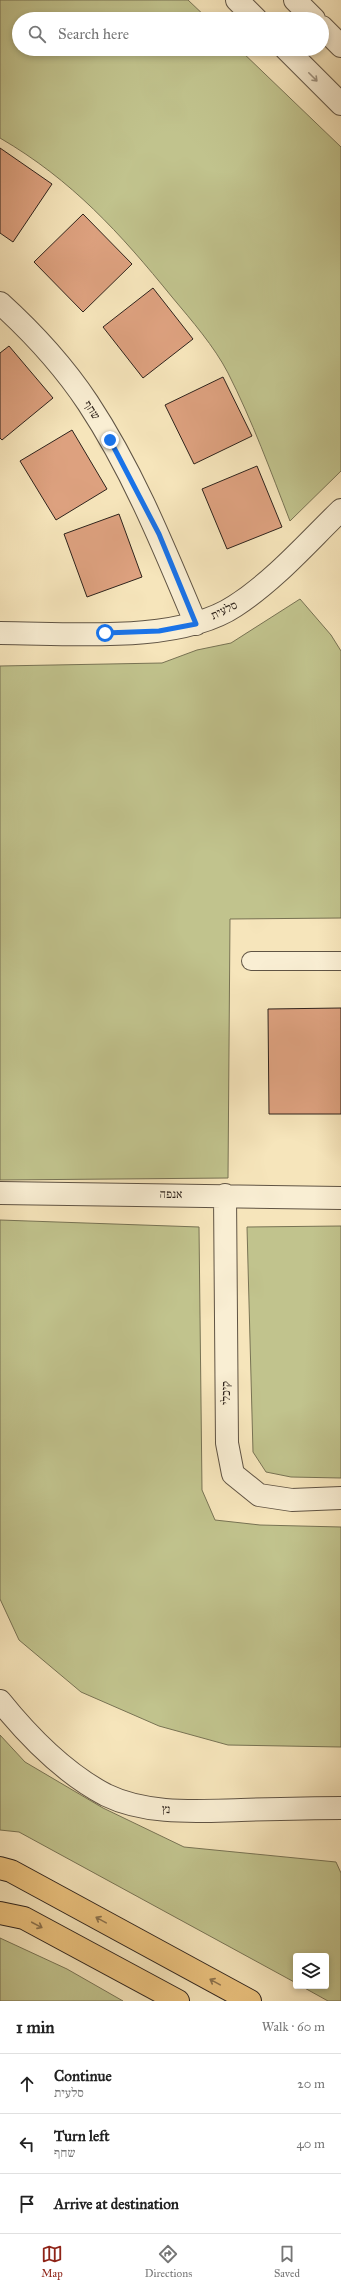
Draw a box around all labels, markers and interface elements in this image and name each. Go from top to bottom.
search box [12,12,329,56]
icon: search [26,23,48,45]
text: Search here [58,25,129,43]
one-way arrow [309,72,318,82]
street label: שחף [81,398,103,422]
route end [101,431,119,449]
street label: סלעית [209,598,239,622]
route start [96,624,114,642]
street label: אנפה [159,1187,183,1201]
street label: קיכלי [219,1381,233,1405]
street label: נץ [161,1802,171,1816]
one-way arrow [95,1916,107,1923]
one-way arrow [31,1922,43,1929]
map controls [293,1953,329,1989]
button: layers [293,1953,329,1989]
one-way arrow [209,1978,221,1986]
text: 1 min [16,2017,55,2038]
text: Walk · 60 m [262,2019,325,2035]
text: Continue [54,2067,112,2085]
icon: ahead [16,2073,38,2095]
text: 20 m [297,2076,325,2092]
text: סלעית [54,2085,84,2101]
text: Turn left [54,2127,110,2145]
icon: left [16,2133,38,2155]
text: 40 m [296,2136,325,2152]
text: שחף [54,2145,75,2161]
icon: arrive [16,2193,38,2215]
text: Arrive at destination [54,2195,179,2213]
tab: Map [41,2243,63,2280]
tab: Directions [145,2243,192,2280]
tab: Saved [274,2243,300,2280]

